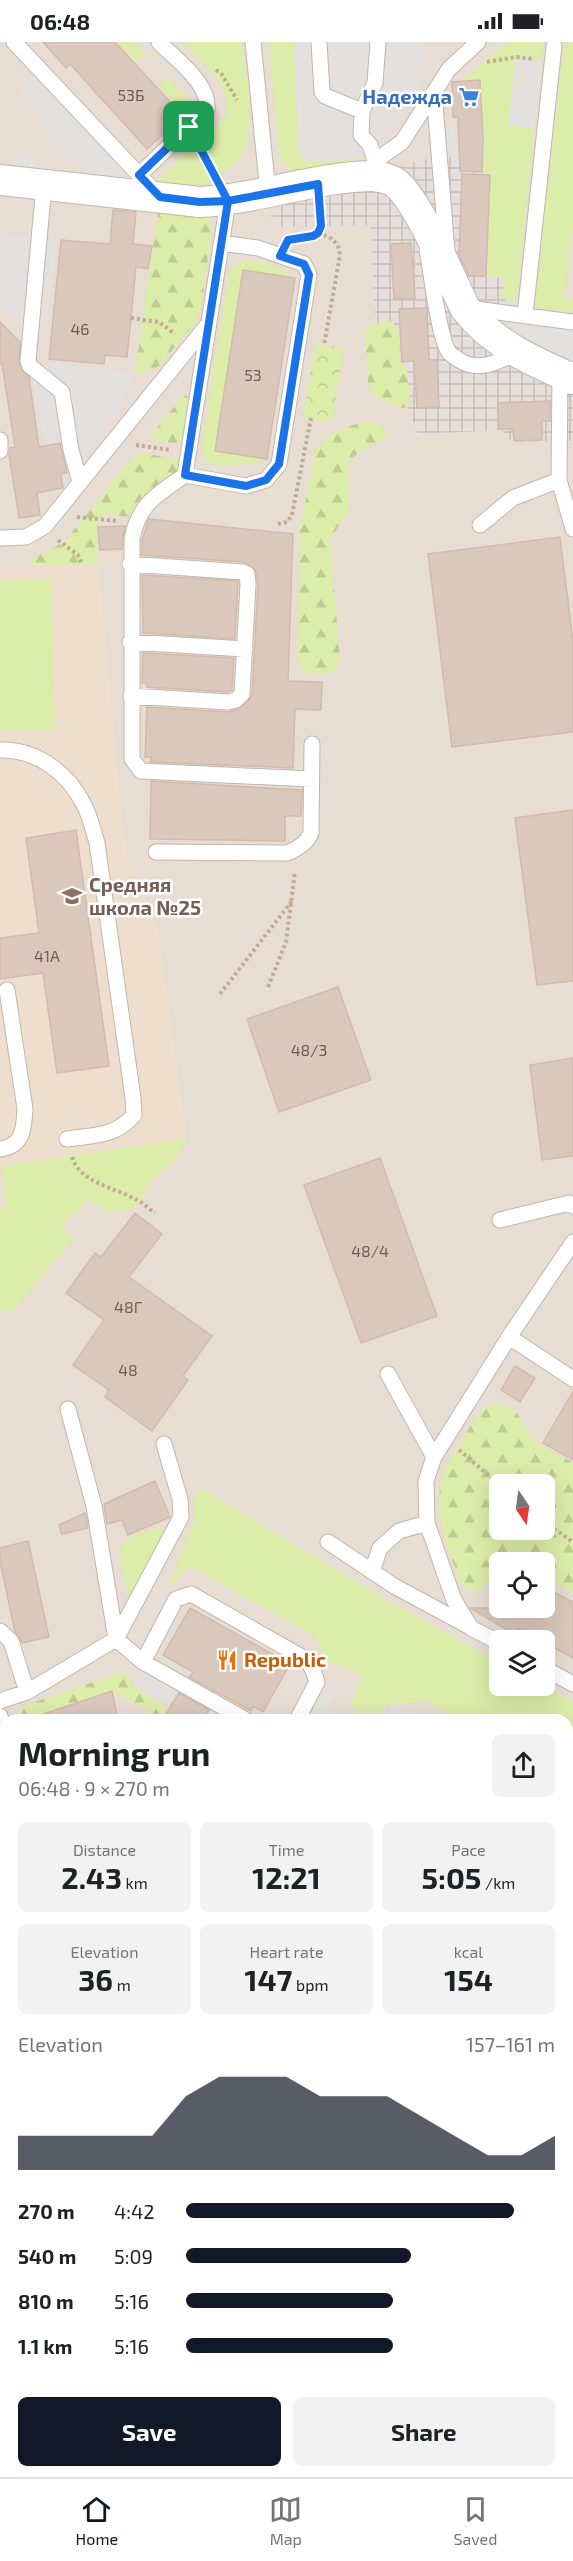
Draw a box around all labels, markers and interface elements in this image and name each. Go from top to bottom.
text: 06:48 [30,8,90,34]
place label: Надежда [362,84,452,108]
house number: 53Б [117,85,145,104]
supermarket icon: Надежда [457,85,481,109]
pin [163,101,214,152]
icon: arrive [172,110,205,143]
house number: 46 [71,319,90,338]
house number: 53 [244,365,262,384]
place label: Средняя школа №25 [89,872,201,919]
school or university icon: Средняя школа №25 [60,884,84,908]
house number: 41А [34,946,60,965]
house number: 48/3 [291,1040,327,1059]
house number: 48/4 [351,1241,389,1260]
house number: 48Г [114,1297,142,1316]
house number: 48 [118,1360,138,1379]
north arrow [489,1474,555,1540]
map controls [489,1474,555,1696]
button: locate [489,1552,555,1618]
button: layers [489,1630,555,1696]
place label: Republic [244,1647,326,1671]
restaurant icon: Republic [215,1648,239,1672]
text: Morning run [18,1733,210,1773]
button: share [492,1734,555,1797]
text: 06:48 · 9 × 270 m [18,1776,170,1800]
text: Distance [73,1840,136,1859]
text: Time [269,1840,304,1859]
text: Pace [451,1840,486,1859]
text: 2.43 [61,1859,122,1895]
text: 12:21 [252,1859,321,1895]
text: 5:05 [422,1859,481,1895]
text: km [122,1873,148,1892]
text: /km [481,1873,515,1892]
text: Elevation [71,1942,138,1961]
text: Heart rate [249,1942,324,1961]
text: kcal [454,1942,483,1961]
text: 36 [78,1961,113,1997]
text: 147 [245,1961,292,1997]
text: 154 [444,1961,493,1997]
text: m [113,1975,131,1994]
text: bpm [292,1975,328,1994]
text: Elevation [18,2032,103,2056]
text: 157–161 m [466,2032,555,2056]
text: 270 m [18,2199,75,2223]
text: 4:42 [114,2199,155,2223]
text: 540 m [18,2244,76,2268]
text: 5:09 [114,2244,153,2268]
text: 810 m [18,2289,74,2313]
text: 5:16 [114,2289,149,2313]
text: 1.1 km [18,2334,72,2358]
text: 5:16 [114,2334,149,2358]
button: Save [18,2397,281,2466]
button: Share [293,2397,555,2466]
tab: Home [76,2493,118,2548]
tab: Map [269,2493,302,2548]
tab: Saved [453,2493,497,2548]

